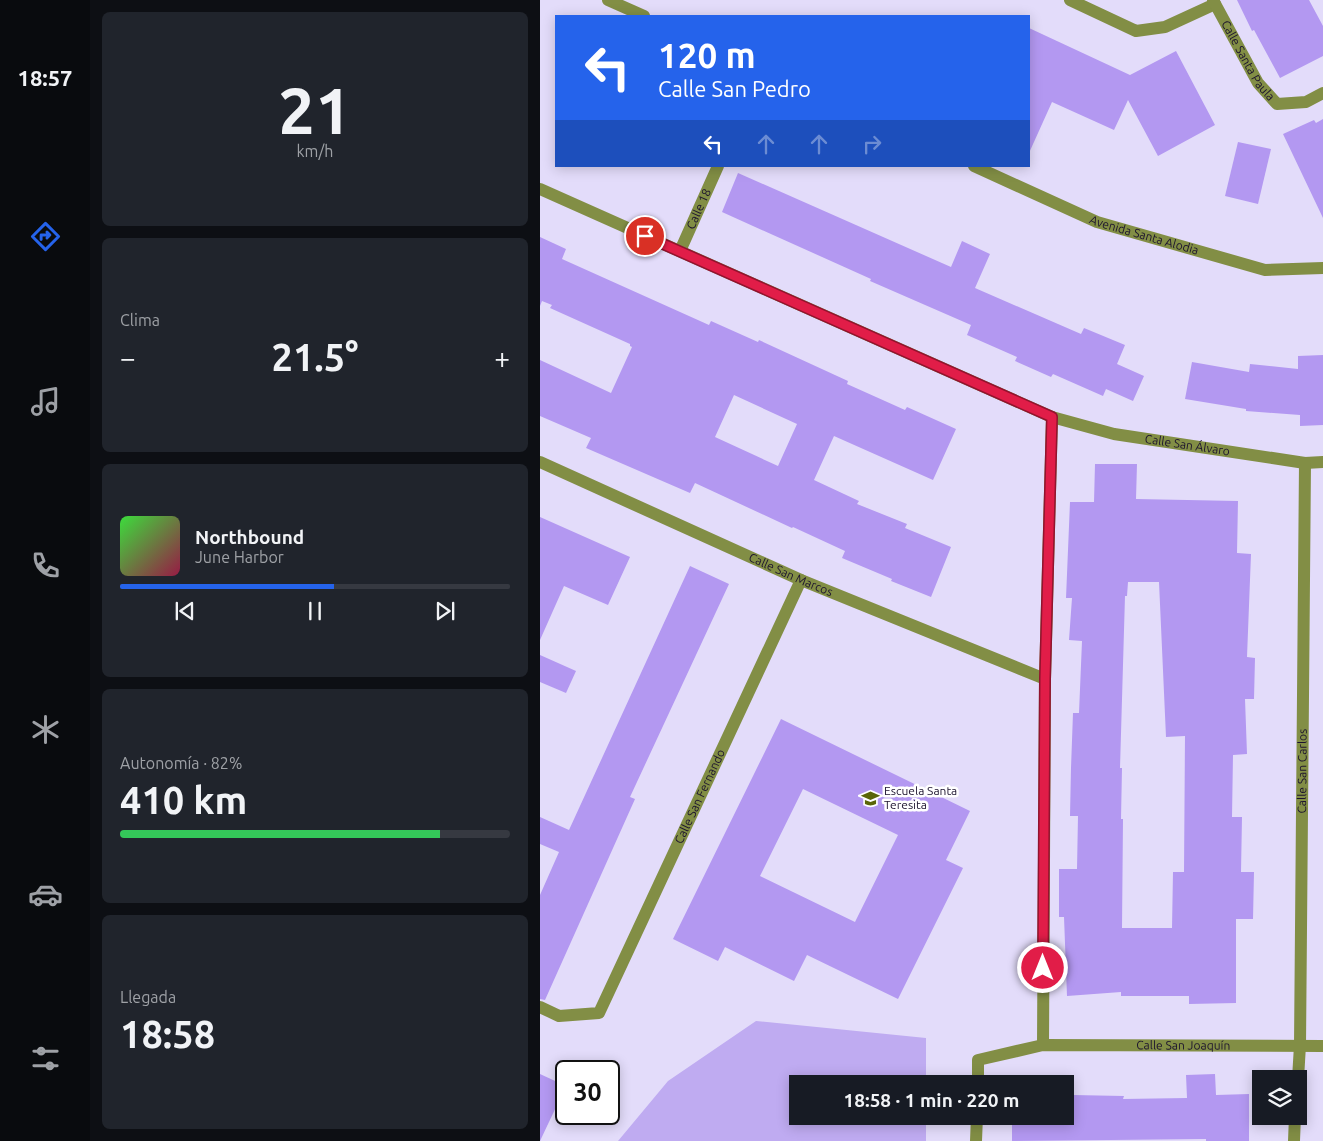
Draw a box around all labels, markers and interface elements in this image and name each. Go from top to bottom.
street label: Calle Santa Paula [1219,18,1278,103]
icon: left [575,35,640,100]
text: 120 m [658,35,756,75]
text: 18:57 [17,65,73,90]
text: 21 [278,73,352,146]
text: Calle San Pedro [658,76,811,101]
icon: left [699,130,727,158]
icon: ahead [752,130,780,158]
icon: ahead [805,130,833,158]
icon: right [858,130,886,158]
text: km/h [297,142,333,160]
street label: Calle 18 [684,186,713,231]
street label: Avenida Santa Alodia [1088,212,1200,257]
pin [624,215,666,257]
icon: directions [28,219,63,254]
icon: arrive [631,222,659,250]
text: Clima [120,311,160,329]
text: 21.5° [271,336,359,378]
text: − [120,342,136,373]
text: + [494,342,510,373]
icon: music [28,384,63,419]
street label: Calle San Álvaro [1144,432,1231,458]
text: Northbound [195,526,304,548]
icon: phone [28,548,63,583]
text: June Harbor [195,548,284,566]
street label: Calle San Marcos [747,550,835,598]
icon: previous [171,597,199,625]
icon: pause [301,597,329,625]
icon: next [431,597,459,625]
icon: climate [28,712,63,747]
street label: Calle San Carlos [1295,729,1309,814]
street label: Calle San Fernando [672,747,727,846]
text: Autonomía · 82% [120,754,242,772]
text: 410 km [120,779,247,821]
place label: Escuela Santa Teresita [884,784,957,811]
school or university icon: Escuela Santa Teresita [860,788,880,808]
icon: car [28,877,63,912]
position arrow [1016,941,1068,993]
text: Llegada [120,988,176,1006]
text: 18:58 [120,1013,215,1055]
street label: Calle San Joaquín [1136,1038,1230,1052]
icon: filters [28,1041,63,1076]
speed limit sign: 30 [555,1060,620,1125]
map controls [1252,1070,1307,1125]
button: layers [1252,1070,1307,1125]
text: 18:58 · 1 min · 220 m [844,1089,1019,1111]

